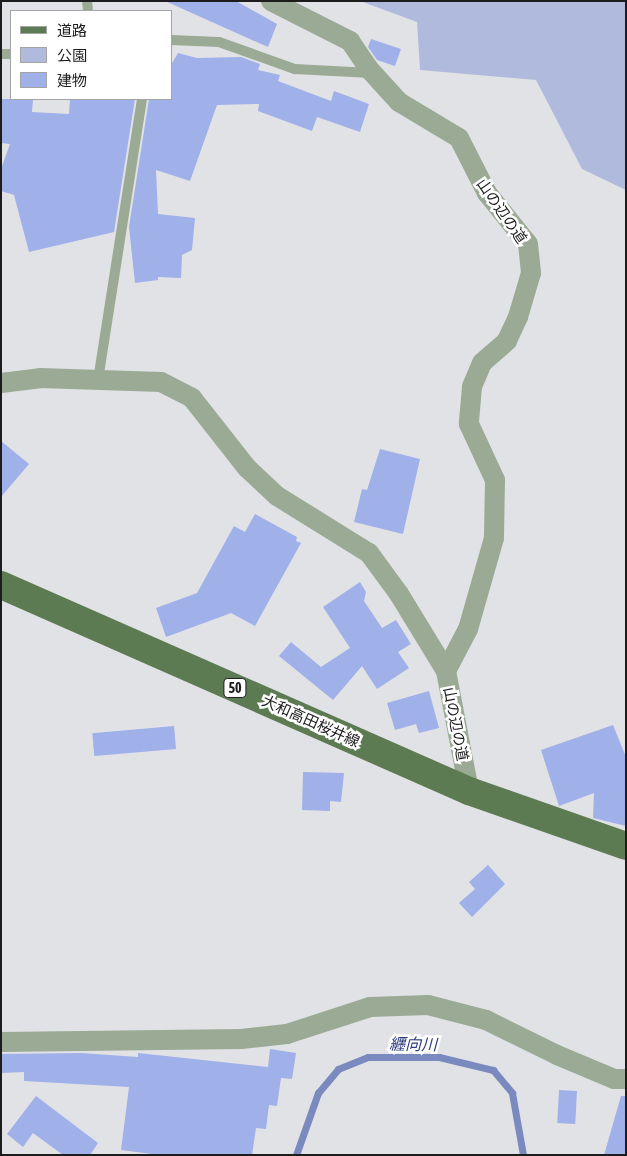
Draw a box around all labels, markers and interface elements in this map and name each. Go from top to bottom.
legend [10,10,172,100]
text: 道路 [57,22,87,39]
text: 公園 [57,47,87,64]
text: 建物 [57,72,87,89]
street label: 山の辺の道 [473,175,531,247]
road number: 50 [222,676,248,700]
street label: 山の辺の道 [440,685,472,763]
street label: 大和高田桜井線 [259,691,363,751]
water label: 纒向川 [389,1034,437,1054]

